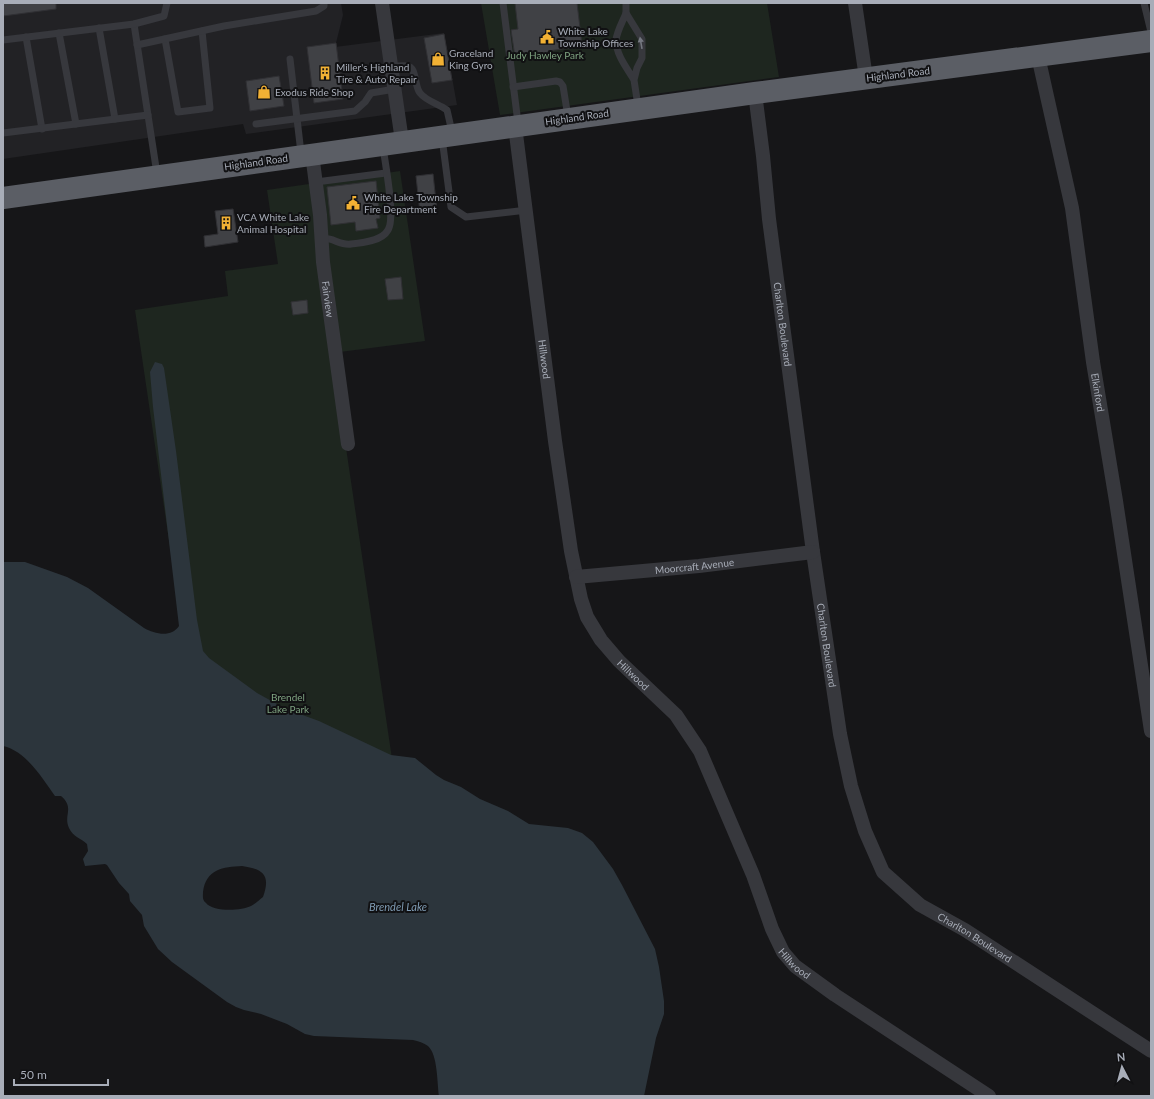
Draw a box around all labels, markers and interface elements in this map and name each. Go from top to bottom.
place label: White Lake Township Offices [558,25,633,49]
public building icon: White Lake Township Offices [539,29,555,45]
one-way arrow [638,36,644,49]
place label: Graceland King Gyro [449,47,493,71]
park label: Judy Hawley Park [506,49,585,61]
shop icon: Graceland King Gyro [430,51,446,67]
place label: Miller's Highland Tire & Auto Repair [336,61,417,85]
street label: Highland Road [866,64,930,84]
building icon: Miller's Highland Tire & Auto Repair [317,65,333,81]
shop icon: Exodus Ride Shop [256,84,272,100]
place label: Exodus Ride Shop [275,86,354,98]
street label: Highland Road [544,107,610,127]
street label: Highland Road [223,152,289,172]
place label: White Lake Township Fire Department [364,191,458,215]
public building icon: White Lake Township Fire Department [345,195,361,211]
place label: VCA White Lake Animal Hospital [237,211,309,235]
building icon: VCA White Lake Animal Hospital [218,215,234,231]
street label: Fairview [320,280,337,318]
street label: Charlton Boulevard [771,281,794,367]
street label: Hillwood [536,339,553,379]
street label: Elkinford [1089,372,1107,413]
street label: Moorcraft Avenue [654,556,735,576]
street label: Charlton Boulevard [815,602,839,688]
street label: Hillwood [615,657,652,692]
park label: Brendel Lake Park [267,691,310,715]
water label: Brendel Lake [369,900,427,913]
street label: Charlton Boulevard [936,910,1014,965]
street label: Hillwood [776,946,813,981]
north arrow [1102,1047,1142,1087]
text: N [1116,1050,1126,1063]
scale bar [14,1061,108,1087]
text: 50 m [20,1067,47,1082]

